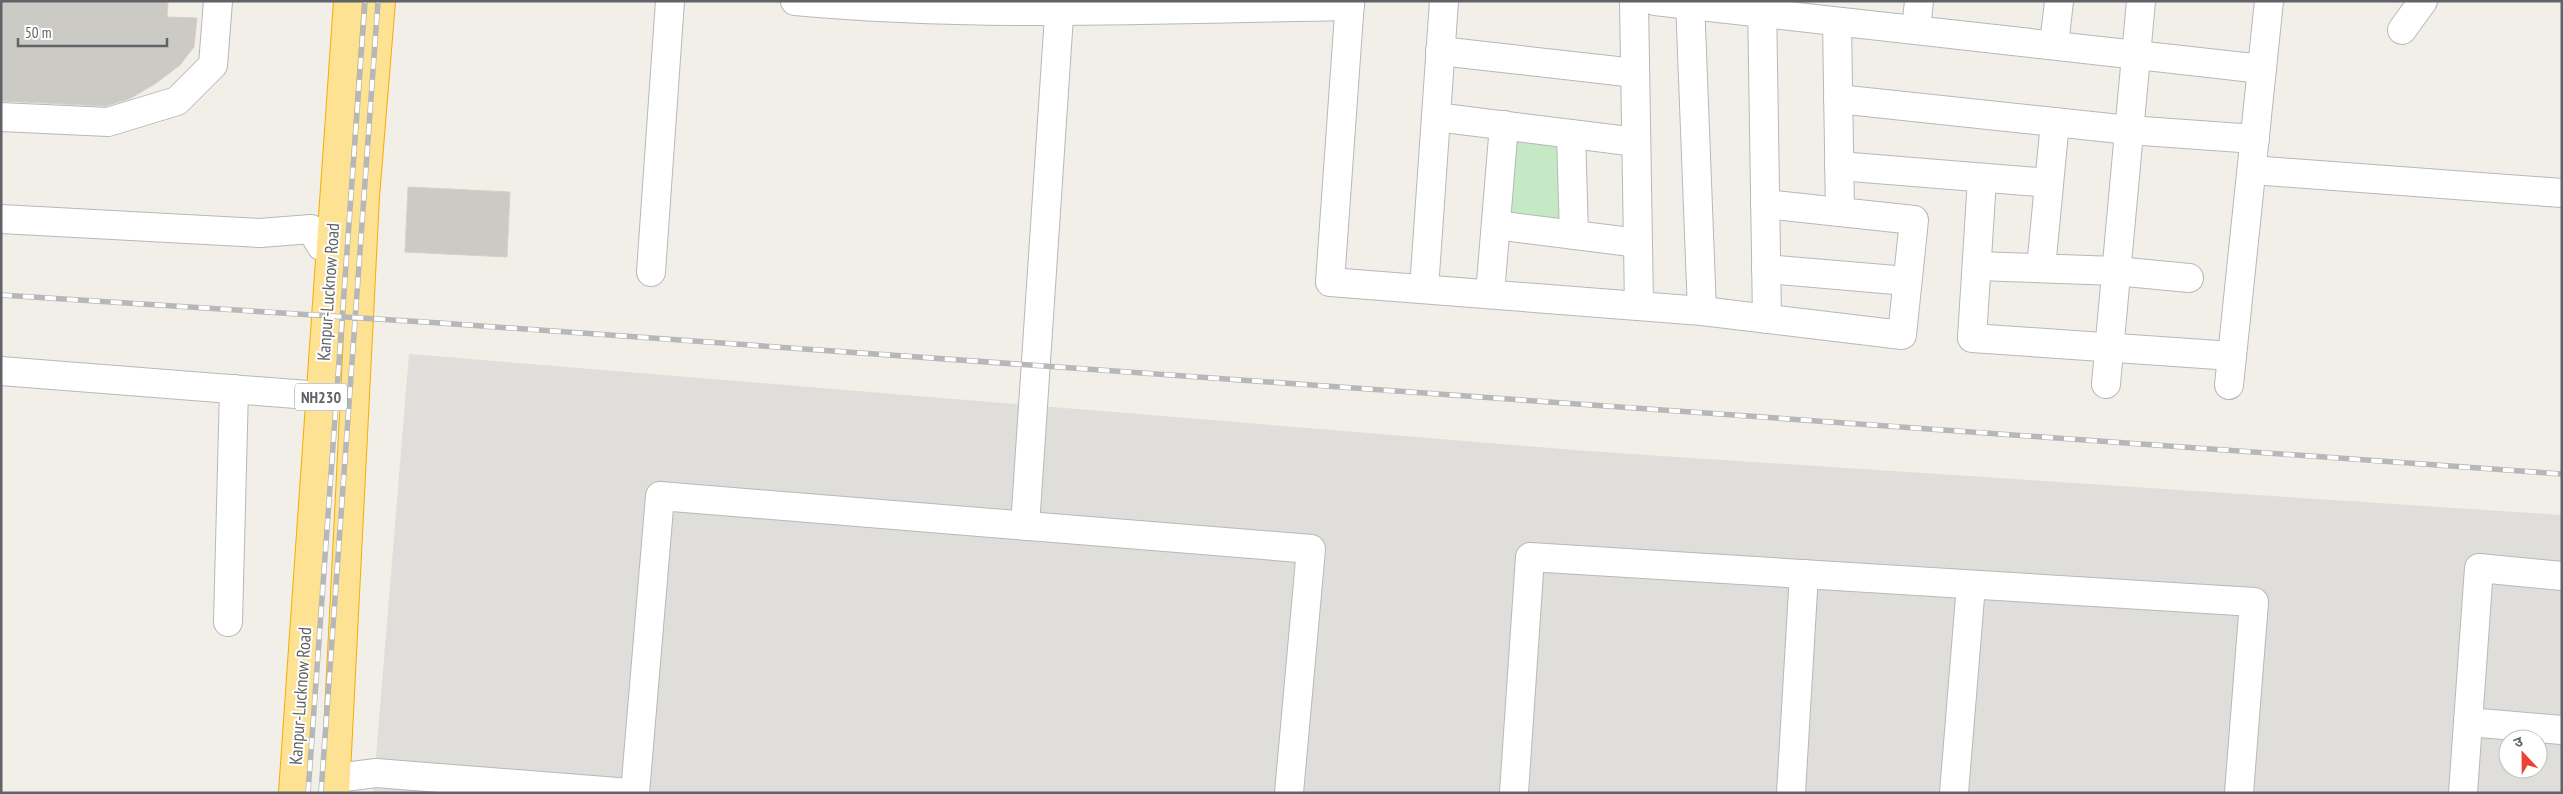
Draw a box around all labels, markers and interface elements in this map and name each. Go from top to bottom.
scale bar [18,15,166,47]
text: 50 m [25,23,51,42]
street label: Kanpur-Lucknow Road [312,222,344,362]
road number: NH230 [295,384,347,411]
street label: Kanpur-Lucknow Road [284,626,316,766]
north arrow [2498,729,2548,779]
text: उ [2511,732,2526,752]

